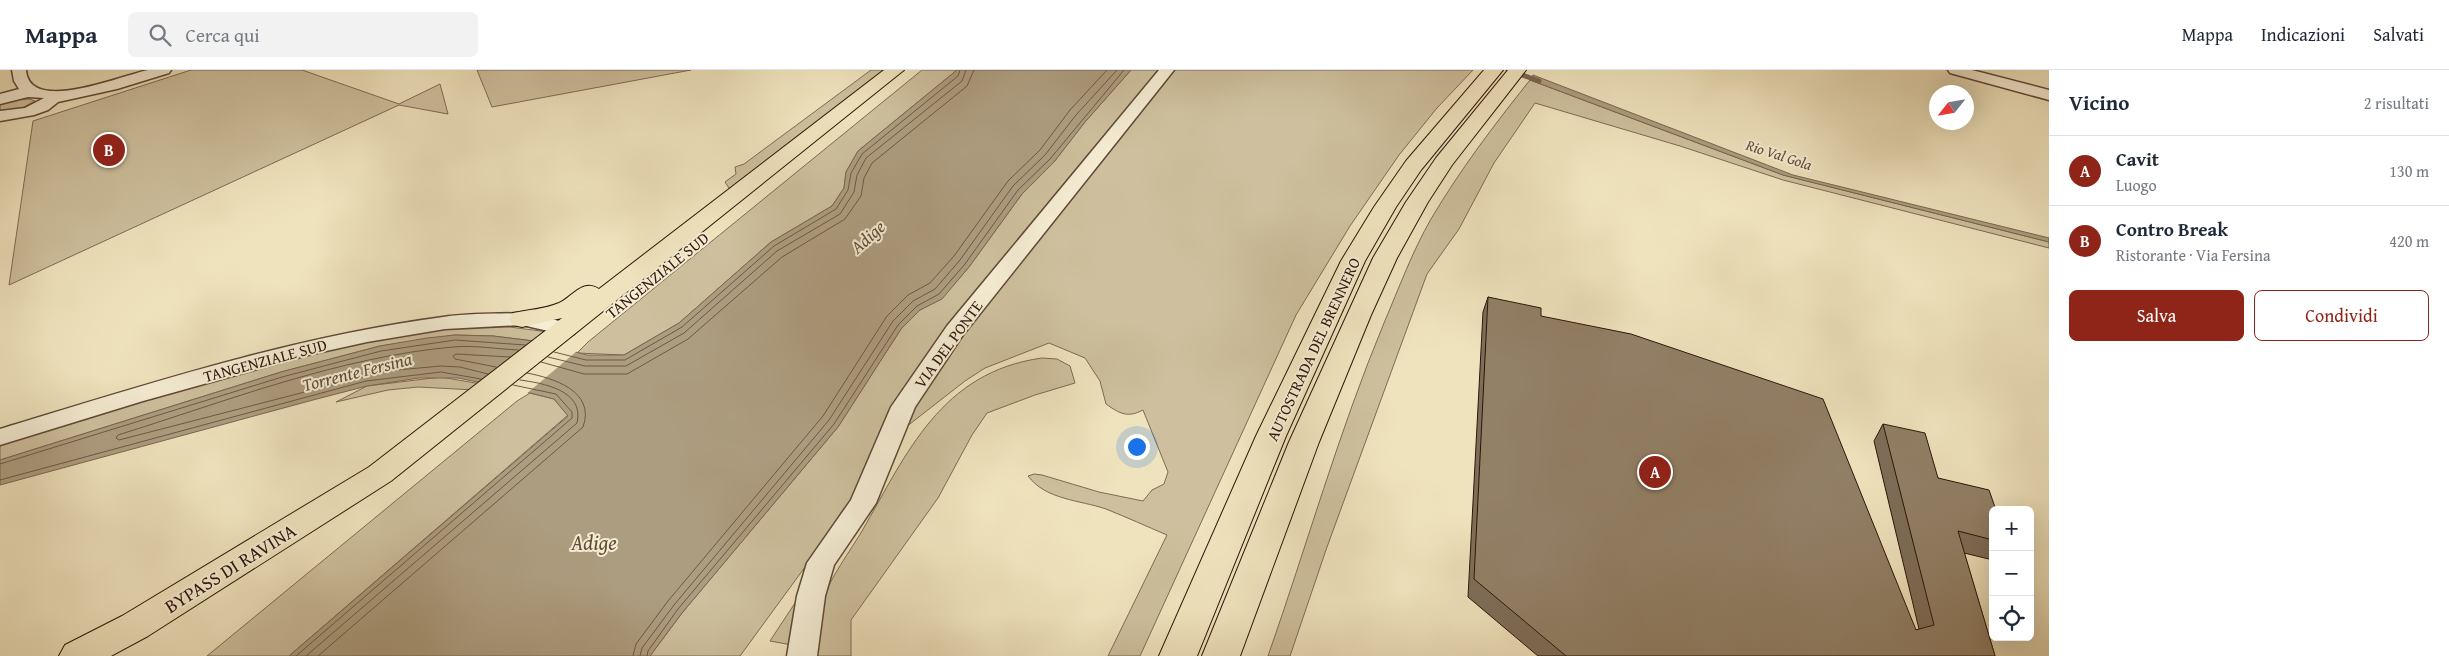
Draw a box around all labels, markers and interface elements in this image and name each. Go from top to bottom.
search box [128,12,478,57]
text: Mappa [25,17,98,52]
icon: search [146,21,174,49]
text: Cerca qui [186,21,260,49]
text: Mappa [2182,21,2233,48]
text: Indicazioni [2261,21,2345,48]
text: Salvati [2373,21,2424,48]
north arrow [1929,85,1974,130]
text: Vicino [2069,87,2129,118]
text: 2 risultati [2364,91,2429,115]
pin: B [93,131,125,169]
water label: Rio Val Gola [1742,134,1815,175]
text: Cavit [2116,145,2159,173]
text: A [2080,159,2090,183]
text: 130 m [2389,159,2429,183]
text: Luogo [2116,173,2157,197]
water label: Adige [843,214,891,260]
text: Contro Break [2116,215,2228,243]
street label: TANGENZIALE SUD [600,226,714,324]
text: B [2080,229,2090,253]
text: 420 m [2389,229,2429,253]
text: Ristorante · Via Fersina [2116,243,2270,267]
street label: AUTOSTRADA DEL BRENNERO [1260,253,1366,445]
button: Salva [2069,290,2244,341]
button: Condividi [2254,290,2429,341]
street label: VIA DEL PONTE [908,295,988,393]
street label: TANGENZIALE SUD [201,332,330,388]
water label: Torrente Fersina [299,345,415,398]
your location [1124,434,1150,460]
pin: A [1639,453,1671,491]
map controls [1989,506,2034,641]
button: + [1989,506,2034,551]
street label: BYPASS DI RAVINA [159,516,302,620]
water label: Adige [570,527,617,558]
button: − [1989,551,2034,596]
button: locate [1989,596,2034,641]

